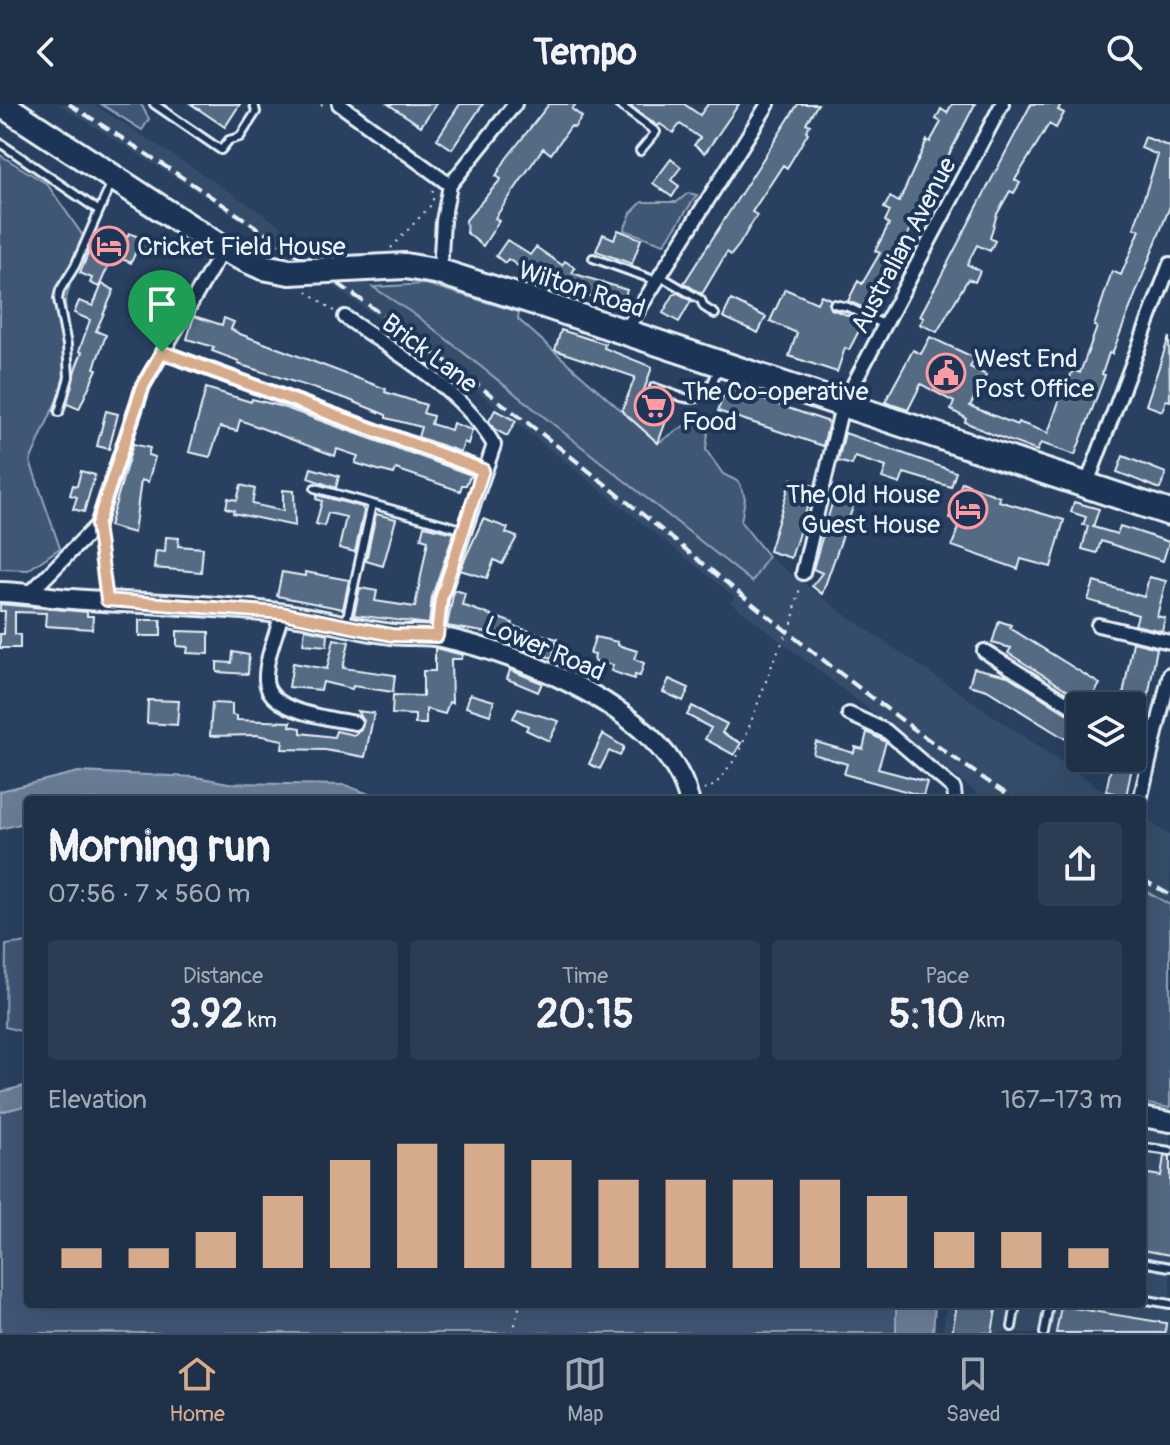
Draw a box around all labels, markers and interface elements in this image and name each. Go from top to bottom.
icon: back [24,30,68,74]
text: Tempo [533,30,637,75]
icon: search [1102,30,1146,74]
street label: Australian Avenue [844,152,964,339]
hotel icon: Cricket Field House [88,225,130,267]
place label: Cricket Field House [137,231,346,263]
street label: Wilton Road [514,254,649,325]
pin [128,270,196,352]
icon: arrive [140,282,184,326]
street label: Brick Lane [375,307,484,400]
place label: West End Post Office [974,343,1094,405]
public building icon: West End Post Office [925,352,967,394]
place label: The Co-operative Food [682,376,869,438]
supermarket icon: The Co-operative Food [633,385,675,427]
place label: The Old House Guest House [786,479,940,541]
hotel icon: The Old House Guest House [947,488,989,530]
street label: Lower Road [480,609,610,689]
map controls [1066,692,1146,772]
button: layers [1066,692,1146,772]
text: Morning run [48,820,271,875]
button: share [1038,822,1122,906]
text: 07:56 · 7 × 560 m [48,878,250,910]
text: Distance [183,962,263,990]
text: Time [562,962,608,990]
text: Pace [925,962,969,990]
text: 3.92 [169,990,243,1039]
text: 20:15 [536,990,634,1039]
text: 5:10 [889,990,964,1039]
text: km [243,1006,277,1034]
text: /km [964,1006,1005,1034]
text: Elevation [48,1084,147,1116]
text: 167–173 m [1001,1084,1122,1116]
tab: Home [169,1352,225,1428]
tab: Map [563,1352,607,1428]
tab: Saved [946,1352,1001,1428]

